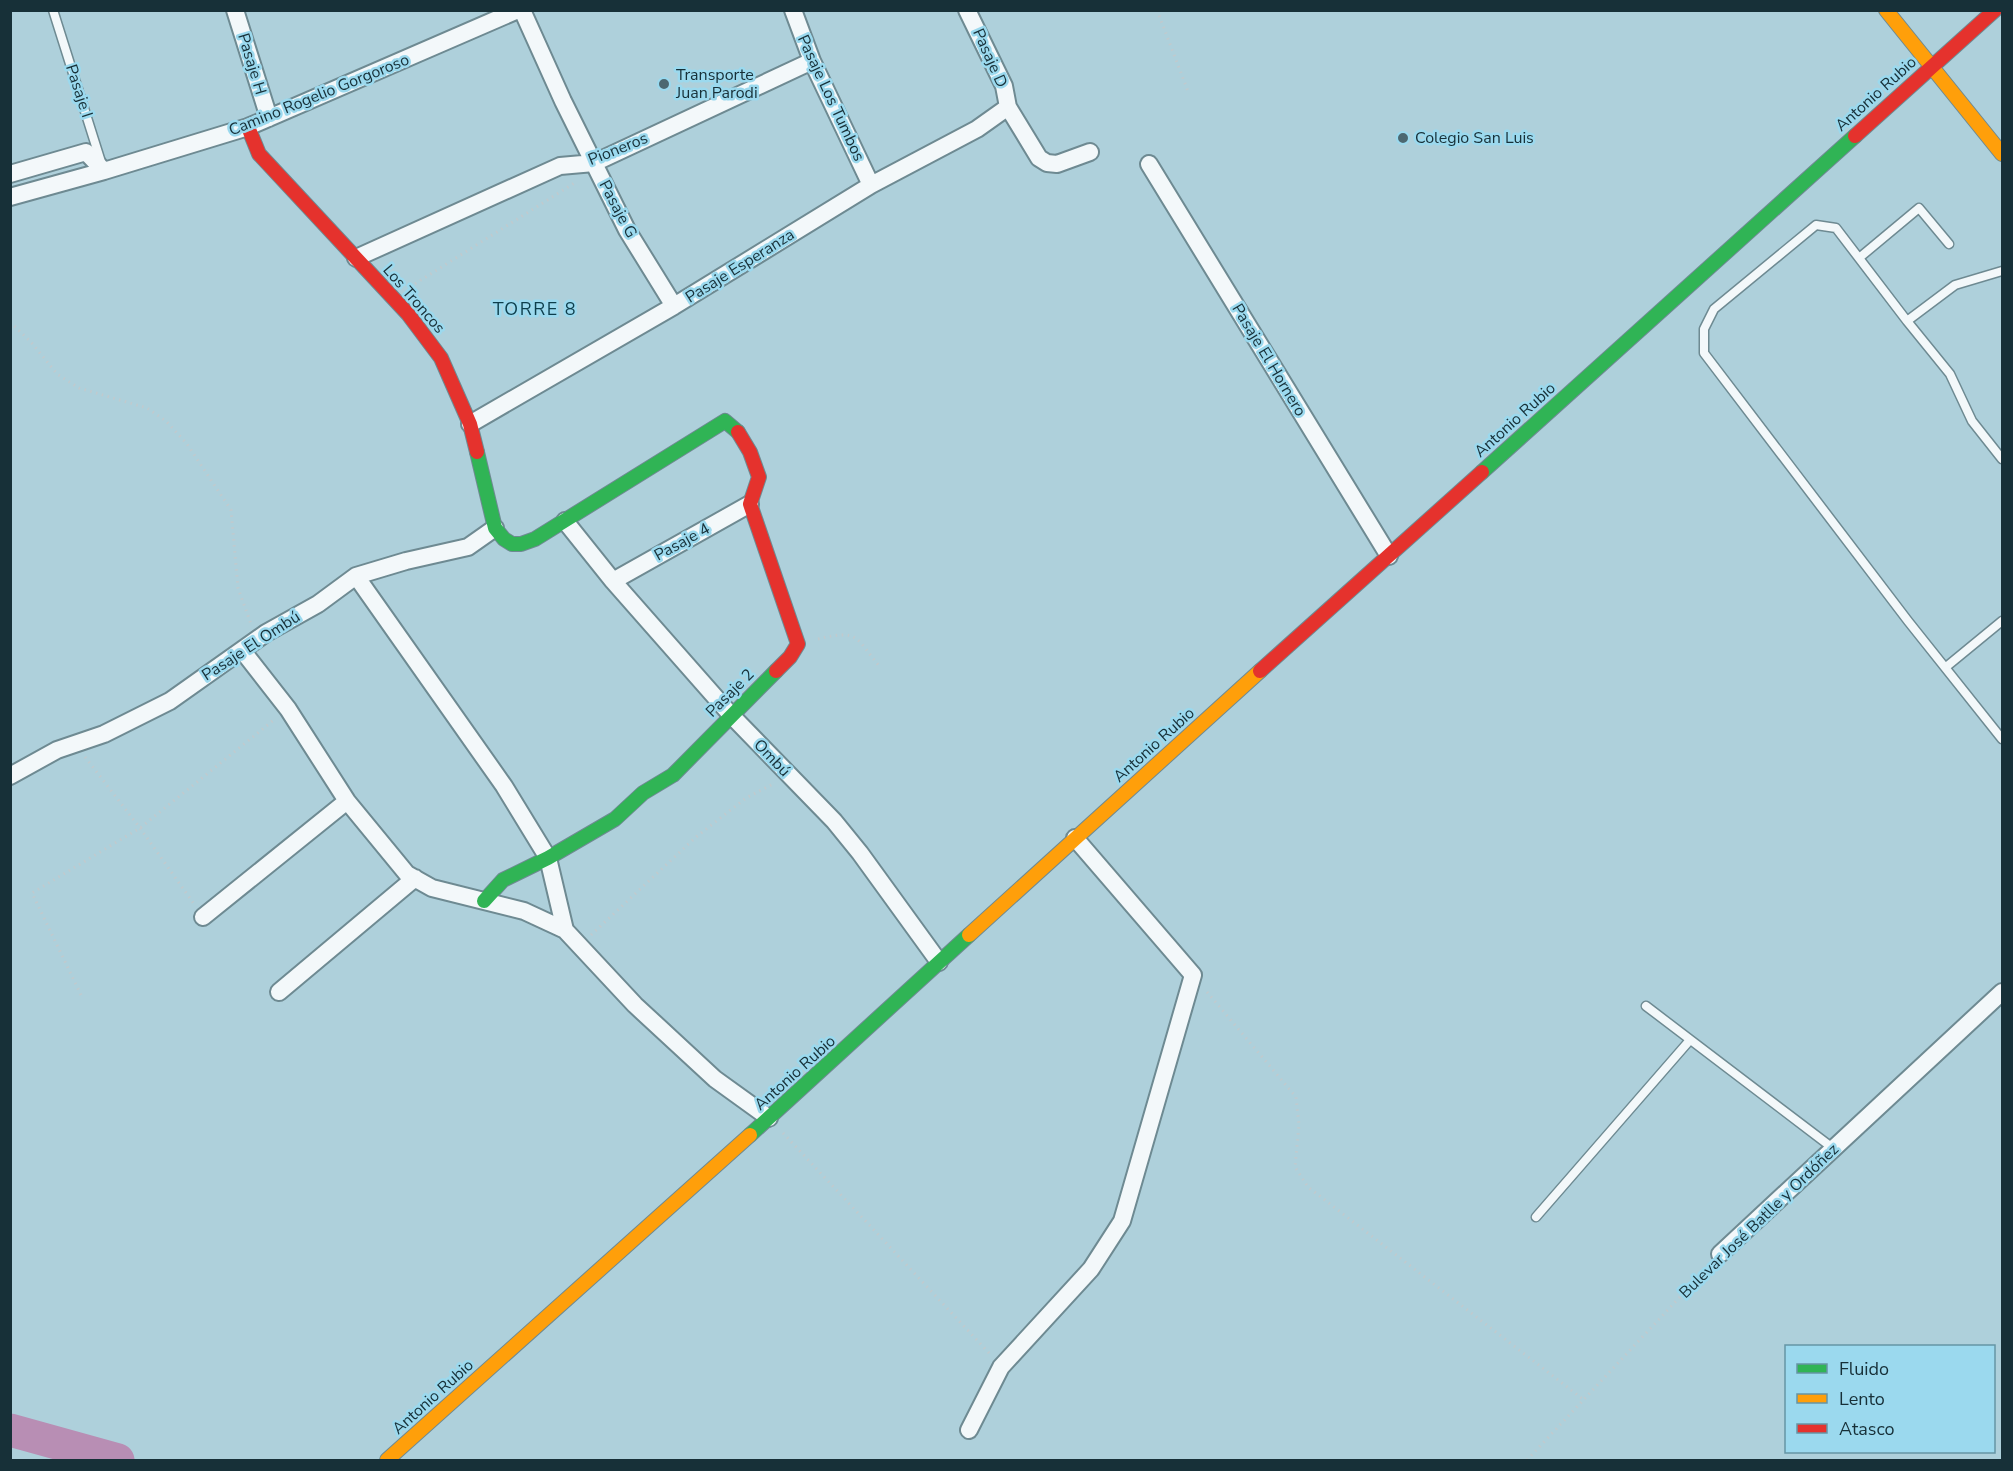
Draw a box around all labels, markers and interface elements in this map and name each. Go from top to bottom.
street label: Pasaje D [967,25,1013,91]
street label: Pasaje H [232,31,272,97]
street label: Pasaje Los Tumbos [792,31,870,165]
street label: Camino Rogelio Gorgoroso [226,49,413,141]
street label: Antonio Rubio [1831,51,1922,136]
street label: Pasaje I [60,61,98,121]
place label: Transporte Juan Parodi [675,64,758,104]
marker: Transporte Juan Parodi [657,77,671,91]
street label: Pioneros [585,127,651,171]
place label: Colegio San Luis [1415,127,1534,149]
marker: Colegio San Luis [1396,131,1410,145]
street label: Pasaje G [594,176,642,242]
street label: Pasaje Esperanza [681,224,799,308]
street label: Los Troncos [378,260,450,338]
district label: TORRE 8 [493,297,577,321]
street label: Pasaje El Hornero [1227,300,1311,421]
street label: Antonio Rubio [1470,377,1561,462]
street label: Pasaje 4 [650,518,714,566]
street label: Pasaje El Ombú [198,606,304,686]
street label: Pasaje 2 [701,664,759,722]
street label: Antonio Rubio [1109,702,1200,787]
street label: Ombú [749,734,795,782]
street label: Antonio Rubio [750,1030,841,1115]
street label: Bulevar José Batlle y Ordóñez [1674,1139,1844,1303]
legend [1785,1345,1995,1453]
street label: Antonio Rubio [388,1354,479,1439]
text: Fluido [1839,1357,1889,1381]
text: Lento [1839,1387,1885,1411]
text: Atasco [1839,1417,1895,1441]

